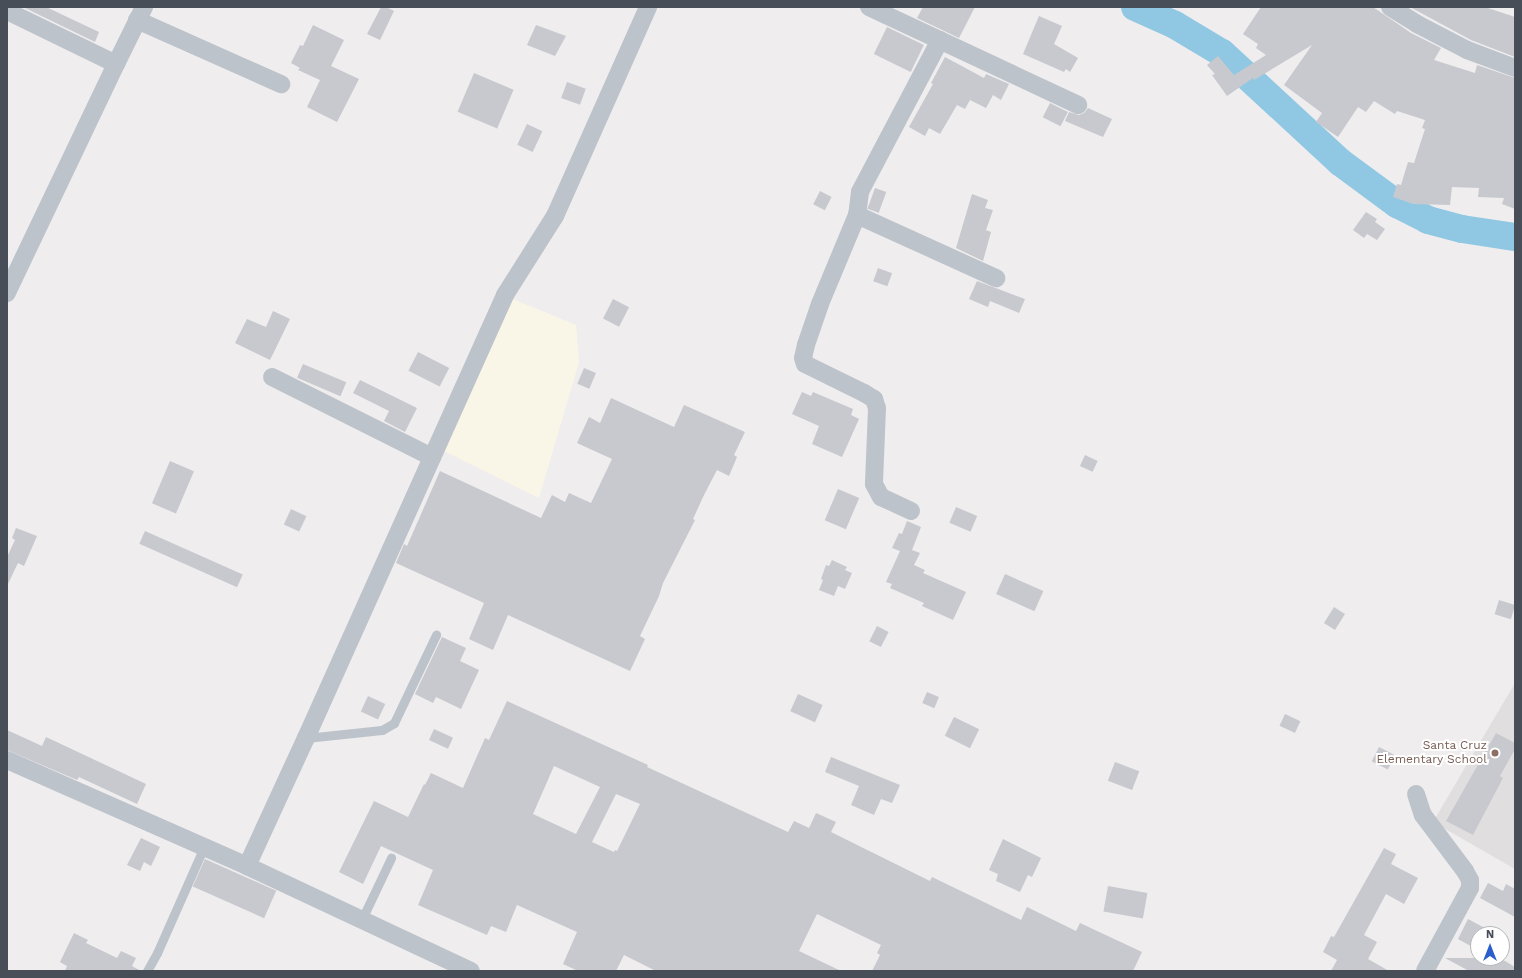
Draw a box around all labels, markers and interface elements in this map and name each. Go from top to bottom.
place label: Santa Cruz Elementary School [1376,739,1487,767]
marker: Santa Cruz Elementary School [1490,748,1500,758]
north arrow [1470,926,1510,966]
text: N [1486,928,1494,941]

